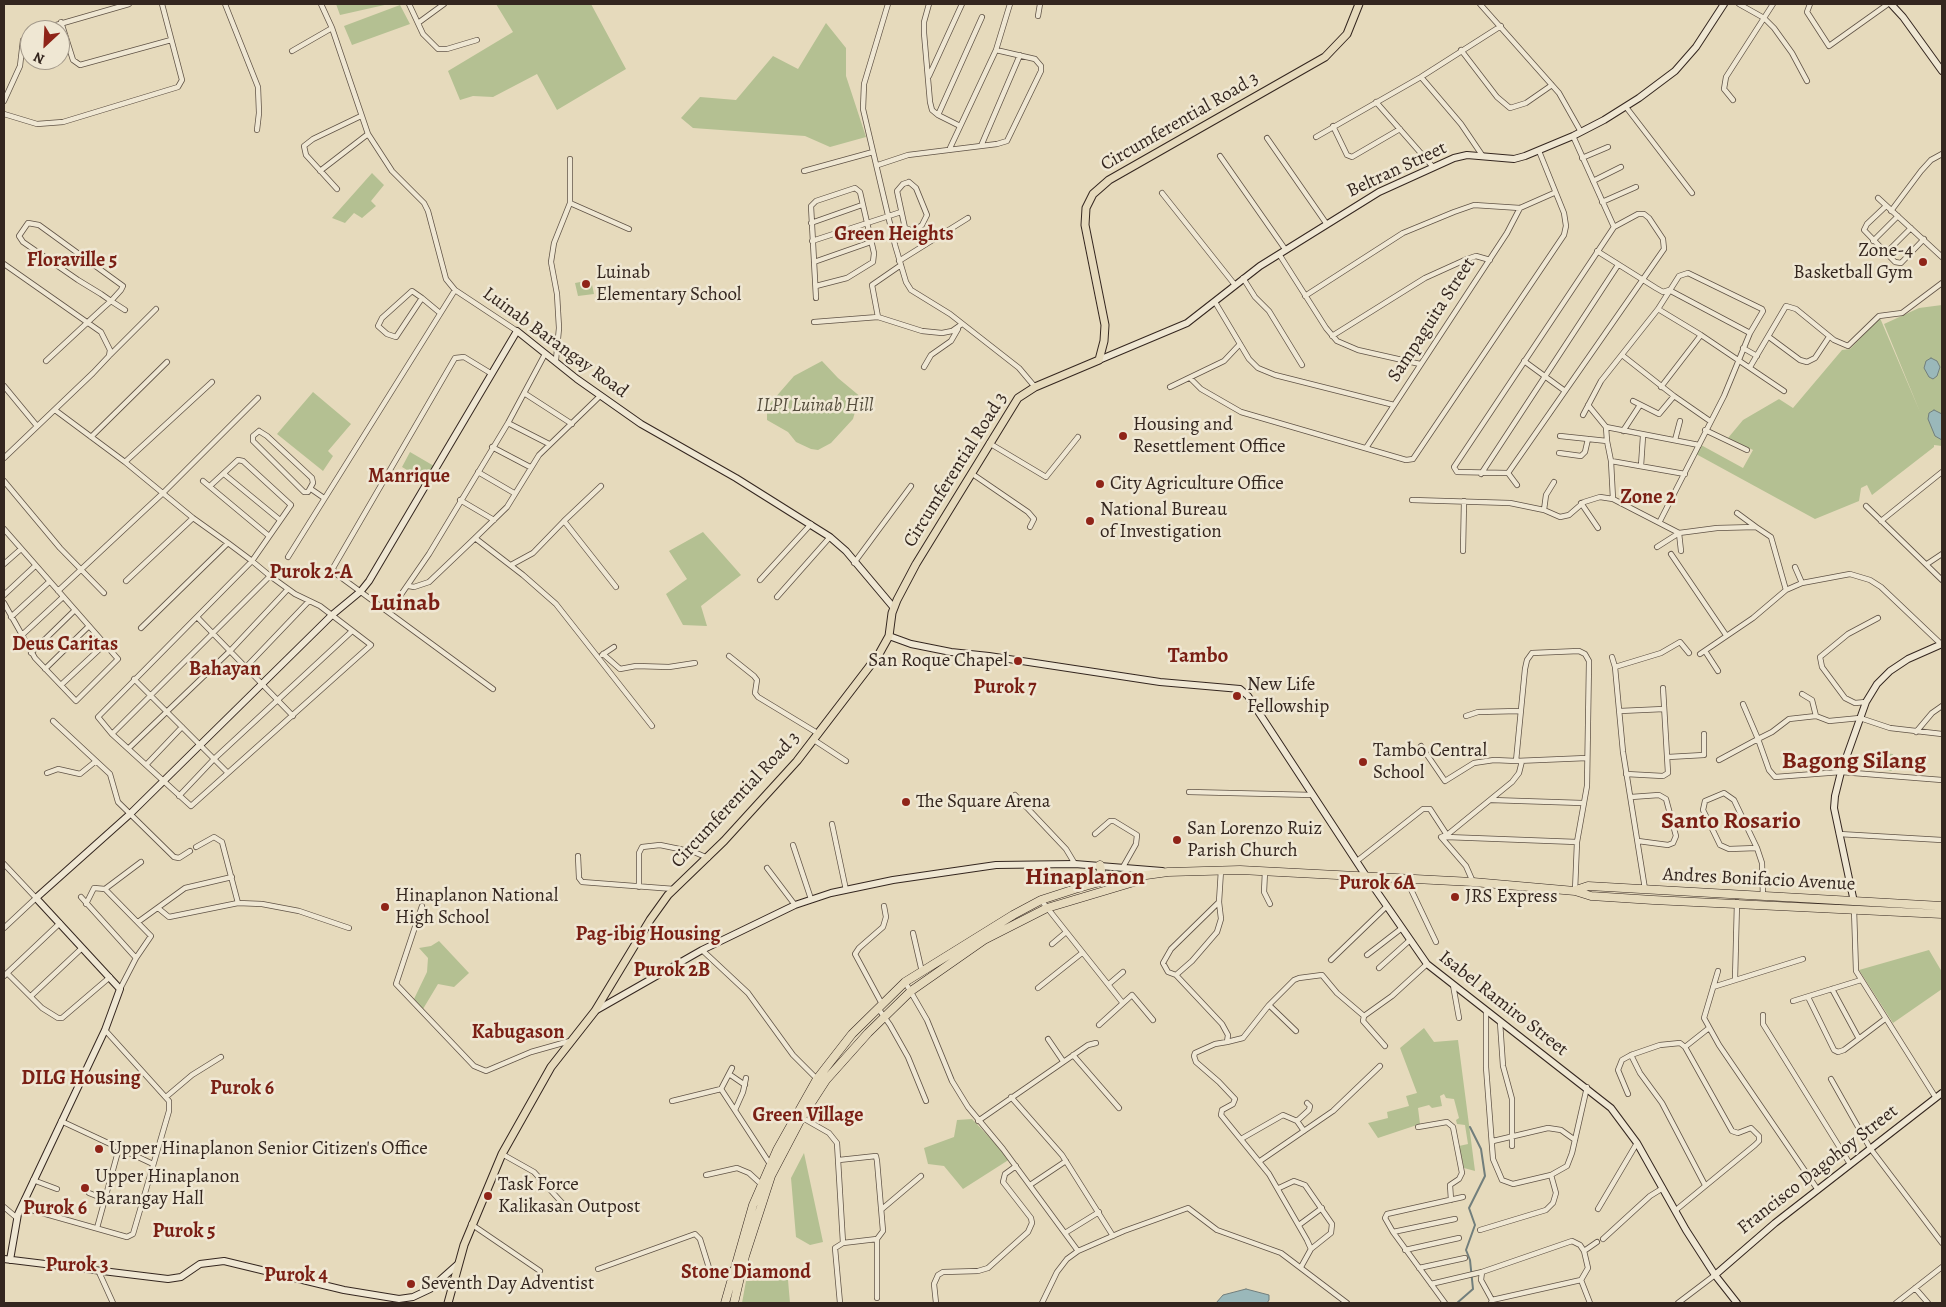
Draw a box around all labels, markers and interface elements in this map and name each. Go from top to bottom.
north arrow [20,20,70,70]
text: N [30,47,48,69]
street label: Circumferential Road 3 [1097,67,1263,177]
street label: Beltran Street [1344,137,1450,203]
district label: Green Heights [834,223,954,247]
place label: Zone-4 Basketball Gym [1793,240,1913,284]
district label: Floraville 5 [27,249,117,273]
street label: Sampaguita Street [1383,253,1481,387]
marker: Zone-4 Basketball Gym [1917,256,1929,268]
place label: Luinab Elementary School [596,262,741,306]
marker: Luinab Elementary School [580,278,592,290]
street label: Luinab Barangay Road [478,283,632,403]
street label: Circumferential Road 3 [899,388,1013,552]
park label: ILPI Luinab Hill [757,395,873,417]
place label: Housing and Resettlement Office [1133,414,1285,458]
marker: Housing and Resettlement Office [1117,430,1129,442]
district label: Manrique [368,465,450,489]
place label: City Agriculture Office [1110,473,1284,495]
marker: City Agriculture Office [1094,478,1106,490]
district label: Zone 2 [1620,486,1676,510]
place label: National Bureau of Investigation [1100,499,1227,543]
marker: National Bureau of Investigation [1084,515,1096,527]
district label: Purok 2-A [270,561,352,585]
district label: Luinab [370,590,440,618]
district label: Deus Caritas [12,633,118,657]
district label: Tambo [1168,644,1228,670]
place label: San Roque Chapel [868,650,1008,672]
marker: San Roque Chapel [1012,655,1024,667]
district label: Bahayan [189,658,261,682]
place label: New Life Fellowship [1247,674,1329,718]
district label: Purok 7 [973,676,1037,700]
marker: New Life Fellowship [1231,690,1243,702]
street label: Circumferential Road 3 [667,727,805,873]
place label: Tambo Central School [1373,740,1487,784]
district label: Bagong Silang [1782,748,1926,776]
marker: Tambo Central School [1357,756,1369,768]
place label: The Square Arena [916,791,1051,813]
marker: The Square Arena [900,796,912,808]
district label: Santo Rosario [1661,808,1801,836]
place label: San Lorenzo Ruiz Parish Church [1187,818,1322,862]
marker: San Lorenzo Ruiz Parish Church [1171,834,1183,846]
district label: Hinaplanon [1025,864,1145,892]
street label: Andres Bonifacio Avenue [1662,864,1856,896]
district label: Purok 6A [1339,872,1415,896]
place label: Hinaplanon National High School [395,885,558,929]
place label: JRS Express [1465,886,1558,908]
marker: JRS Express [1449,891,1461,903]
marker: Hinaplanon National High School [379,901,391,913]
district label: Pag-ibig Housing [576,923,720,947]
street label: Isabel Ramiro Street [1434,946,1572,1062]
district label: Purok 2B [634,959,710,983]
district label: Kabugason [471,1021,565,1045]
district label: DILG Housing [21,1067,141,1091]
district label: Purok 6 [210,1077,274,1101]
street label: Francisco Dagohoy Street [1733,1100,1903,1240]
district label: Green Village [753,1104,863,1128]
place label: Upper Hinaplanon Senior Citizen's Office [109,1138,428,1160]
marker: Upper Hinaplanon Senior Citizen's Office [93,1143,105,1155]
place label: Upper Hinaplanon Barangay Hall [95,1166,240,1210]
place label: Task Force Kalikasan Outpost [498,1174,640,1218]
marker: Upper Hinaplanon Barangay Hall [79,1182,91,1194]
marker: Task Force Kalikasan Outpost [482,1190,494,1202]
district label: Purok 6 [23,1197,87,1221]
district label: Purok 5 [152,1220,216,1244]
district label: Purok 3 [45,1254,109,1278]
district label: Stone Diamond [681,1261,811,1285]
district label: Purok 4 [264,1264,328,1288]
place label: Seventh Day Adventist [421,1273,594,1295]
marker: Seventh Day Adventist [405,1278,417,1290]

